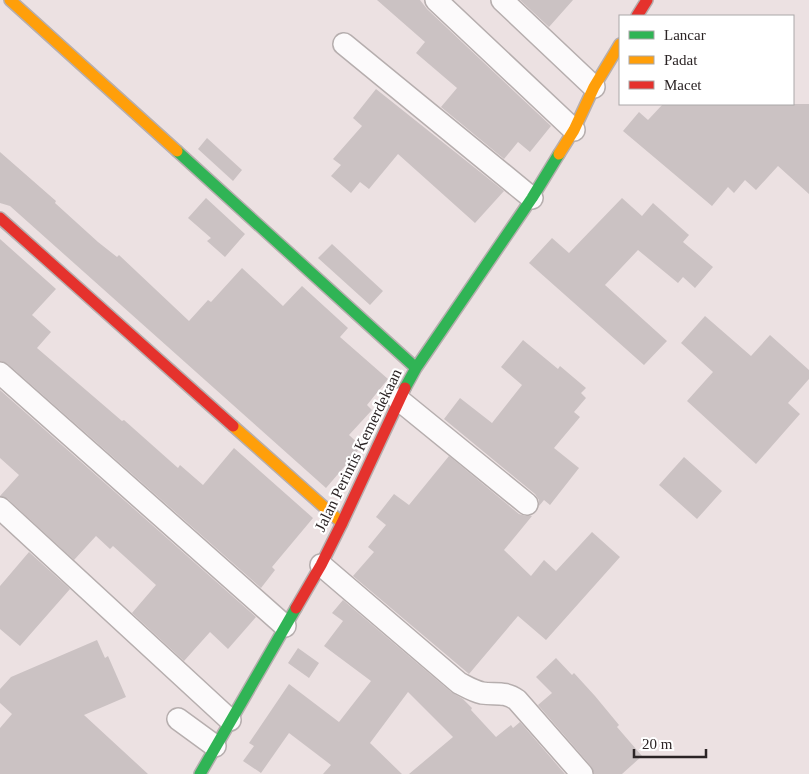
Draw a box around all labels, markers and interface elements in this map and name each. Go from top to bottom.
legend [619,15,794,105]
text: Lancar [664,27,706,43]
text: Padat [664,52,698,68]
text: Macet [664,77,702,93]
street label: Jalan Perintis Kemerdekaan [311,366,405,534]
scale bar [634,726,706,758]
text: 20 m [642,736,673,752]

